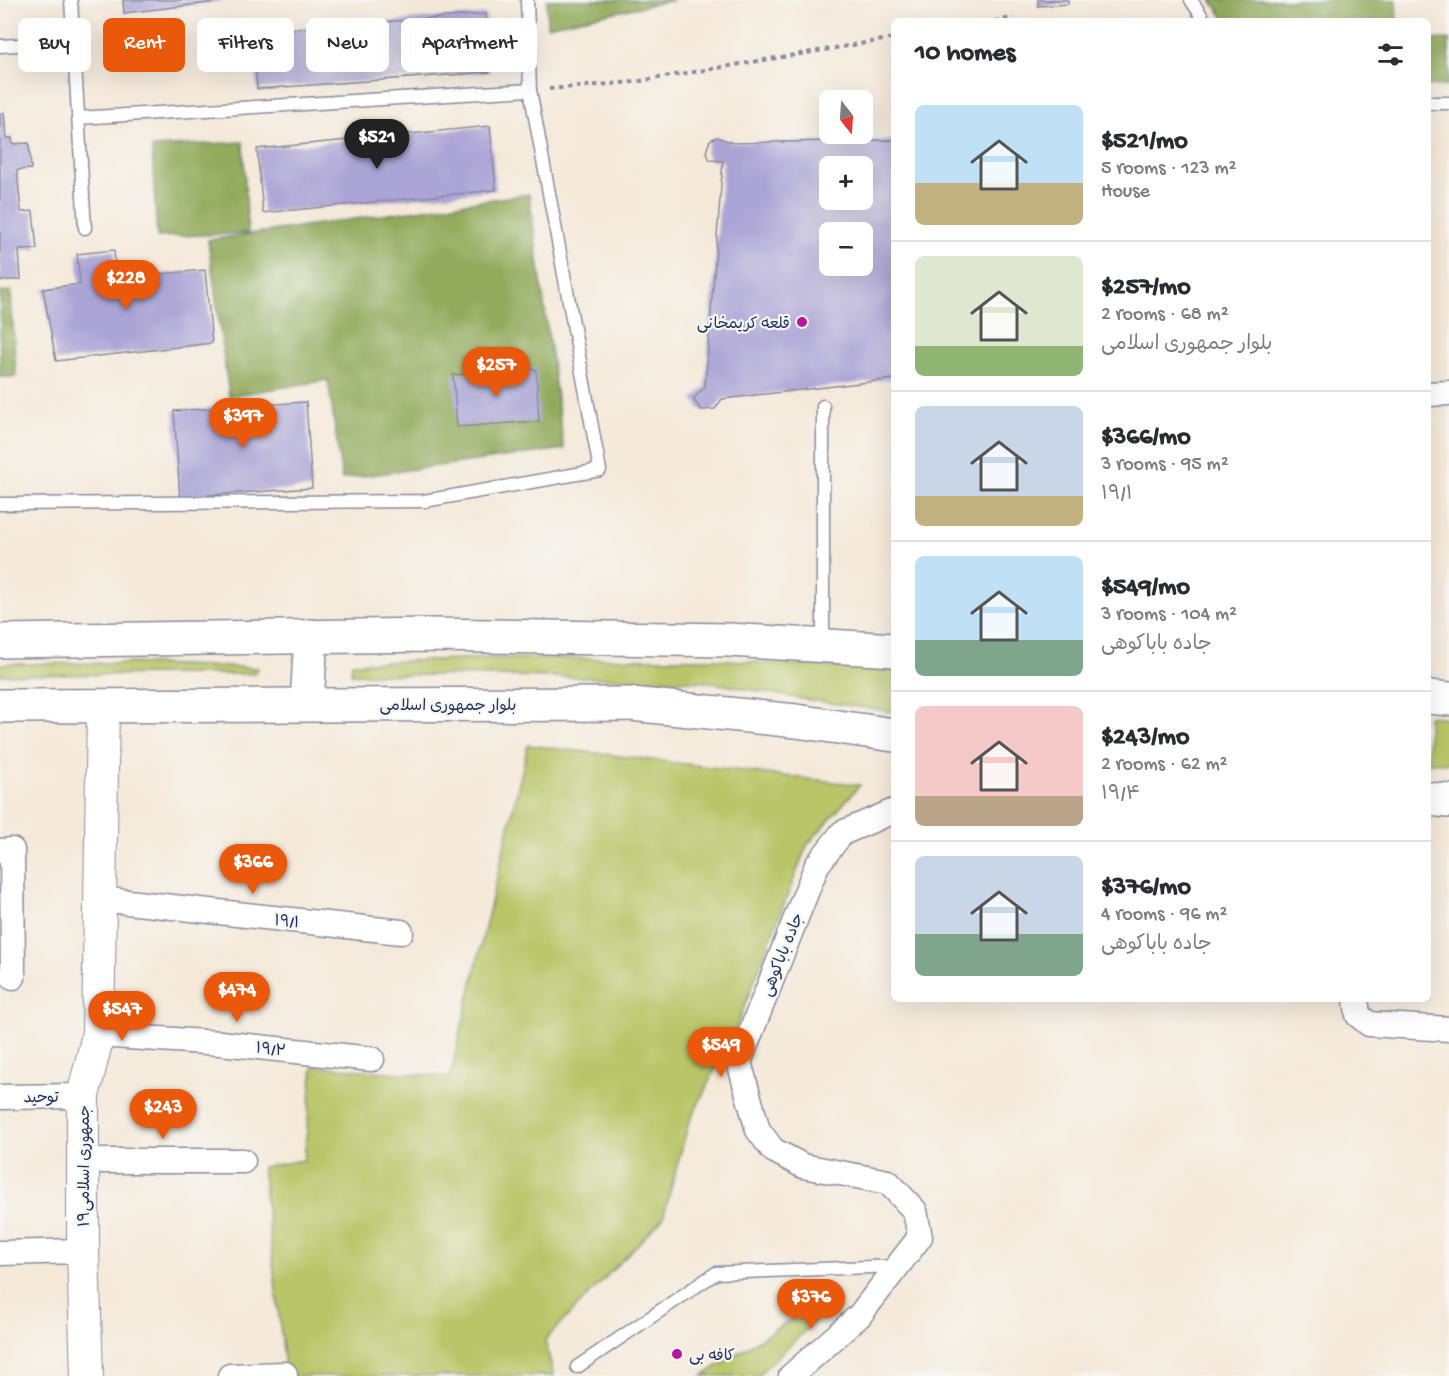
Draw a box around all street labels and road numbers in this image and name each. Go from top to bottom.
street label: بلوار جمهوری اسلامی [379,698,517,717]
street label: جاده باباکوهی [759,911,810,1000]
street label: ۱۹/۱ [273,913,300,934]
street label: ۱۹/۲ [254,1040,287,1063]
street label: توحید [23,1090,59,1109]
street label: جمهوری اسلامی۱۹ [77,1105,96,1227]

